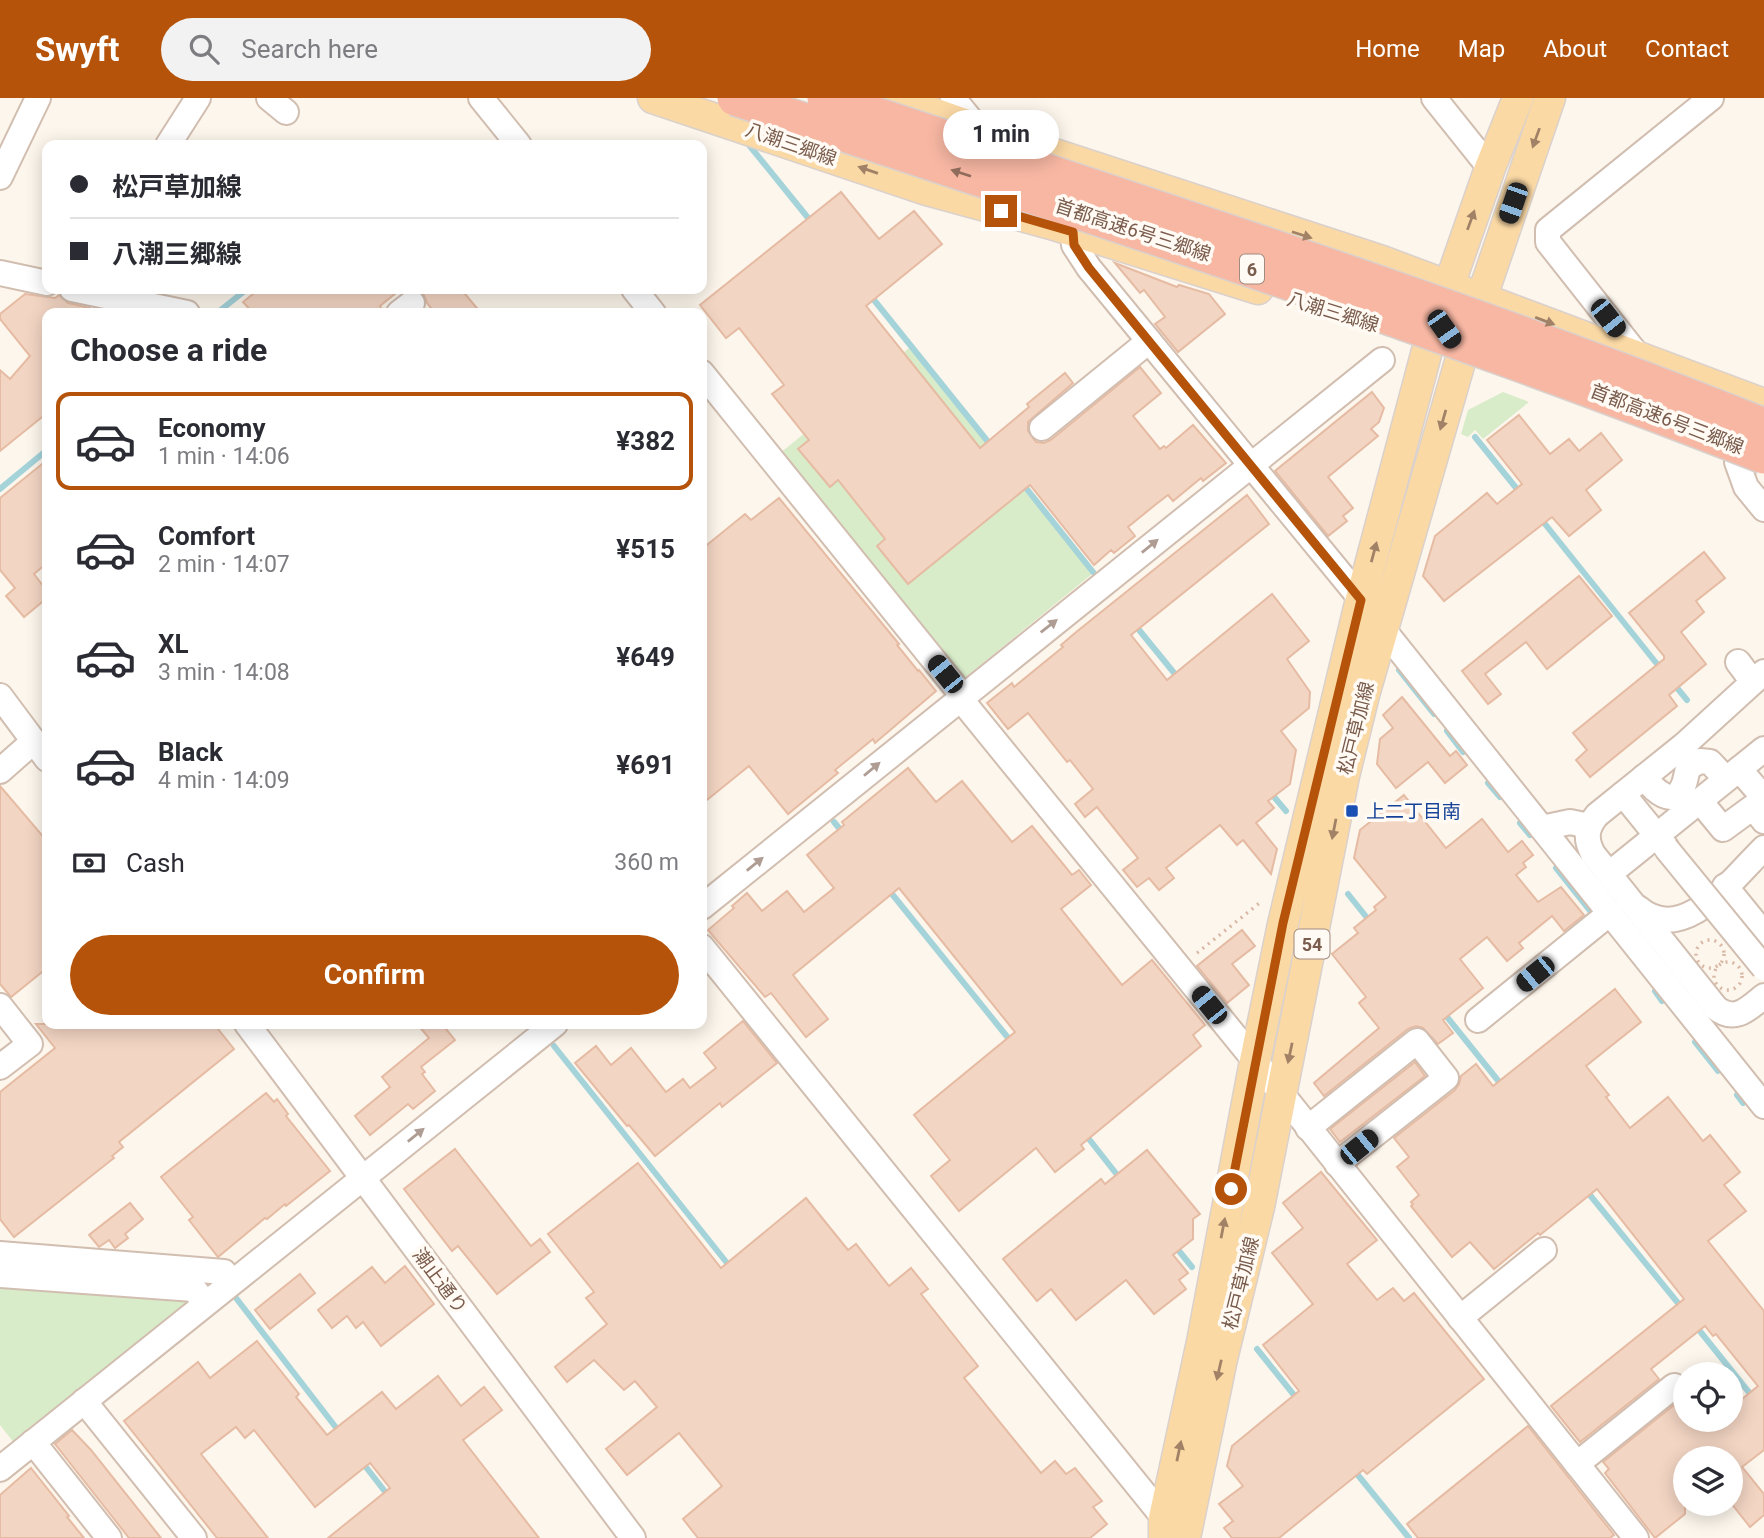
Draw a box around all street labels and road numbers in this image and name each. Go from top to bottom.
street label: 八潮三郷線 [742,118,840,170]
street label: 首都高速6号三郷線 [1052,194,1214,266]
road number: 6 [1240,254,1264,284]
street label: 八潮三郷線 [1284,287,1382,337]
street label: 首都高速6号三郷線 [1587,379,1747,459]
street label: 松戸草加線 [1333,679,1379,777]
road number: 54 [1294,930,1330,958]
street label: 松戸草加線 [1218,1234,1264,1332]
street label: 潮止通り [408,1244,472,1318]

